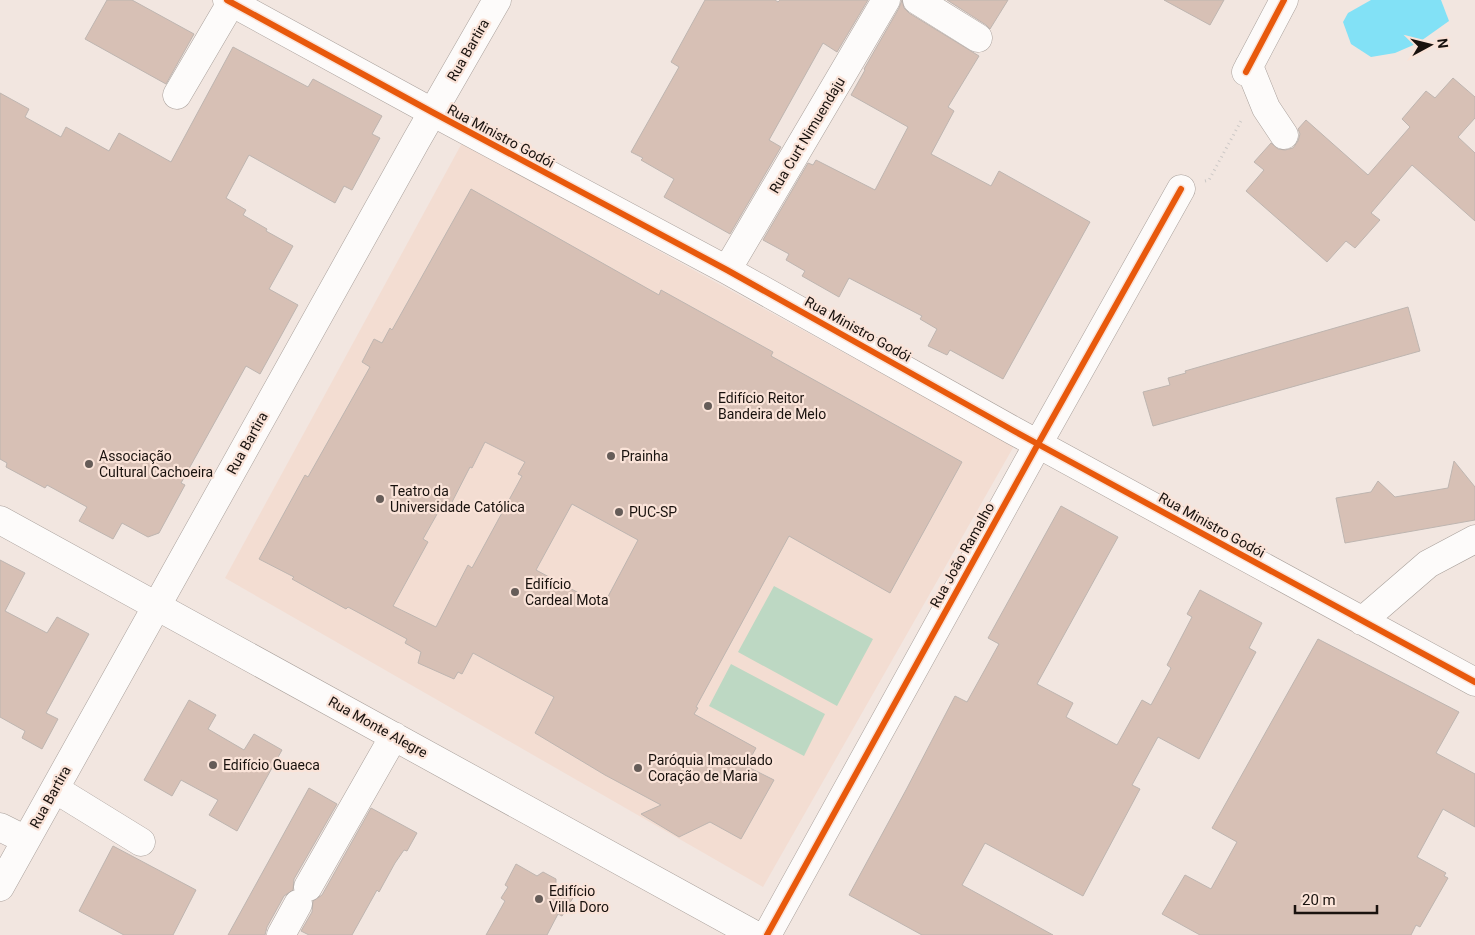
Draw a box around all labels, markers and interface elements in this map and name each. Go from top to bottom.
street label: Rua Bartira [444,16,492,84]
north arrow [1405,20,1455,70]
text: N [1434,38,1451,49]
street label: Rua Curt Nimuendaju [766,74,848,196]
street label: Rua Ministro Godói [445,101,557,171]
street label: Rua Ministro Godói [802,293,914,365]
place label: Edifício Reitor Bandeira de Melo [718,390,826,422]
marker: Edifício Reitor Bandeira de Melo [702,400,714,412]
street label: Rua Bartira [223,409,271,477]
place label: Associação Cultural Cachoeira [99,448,213,480]
place label: Prainha [621,448,668,464]
marker: Prainha [605,450,617,462]
marker: Associação Cultural Cachoeira [83,458,95,470]
place label: Teatro da Universidade Católica [390,483,525,515]
street label: Rua Ministro Godói [1156,489,1268,561]
marker: Teatro da Universidade Católica [374,493,386,505]
street label: Rua João Ramalho [927,500,997,610]
place label: PUC-SP [629,504,677,520]
marker: PUC-SP [613,506,625,518]
place label: Edifício Cardeal Mota [525,576,609,608]
marker: Edifício Cardeal Mota [509,586,521,598]
street label: Rua Monte Alegre [326,693,430,761]
place label: Paróquia Imaculado Coração de Maria [648,752,773,784]
place label: Edifício Guaeca [223,757,320,773]
marker: Edifício Guaeca [207,759,219,771]
marker: Paróquia Imaculado Coração de Maria [632,762,644,774]
street label: Rua Bartira [26,763,74,831]
scale bar [1295,882,1378,914]
place label: Edifício Villa Doro [549,883,609,915]
text: 20 m [1302,891,1336,909]
marker: Edifício Villa Doro [533,893,545,905]

